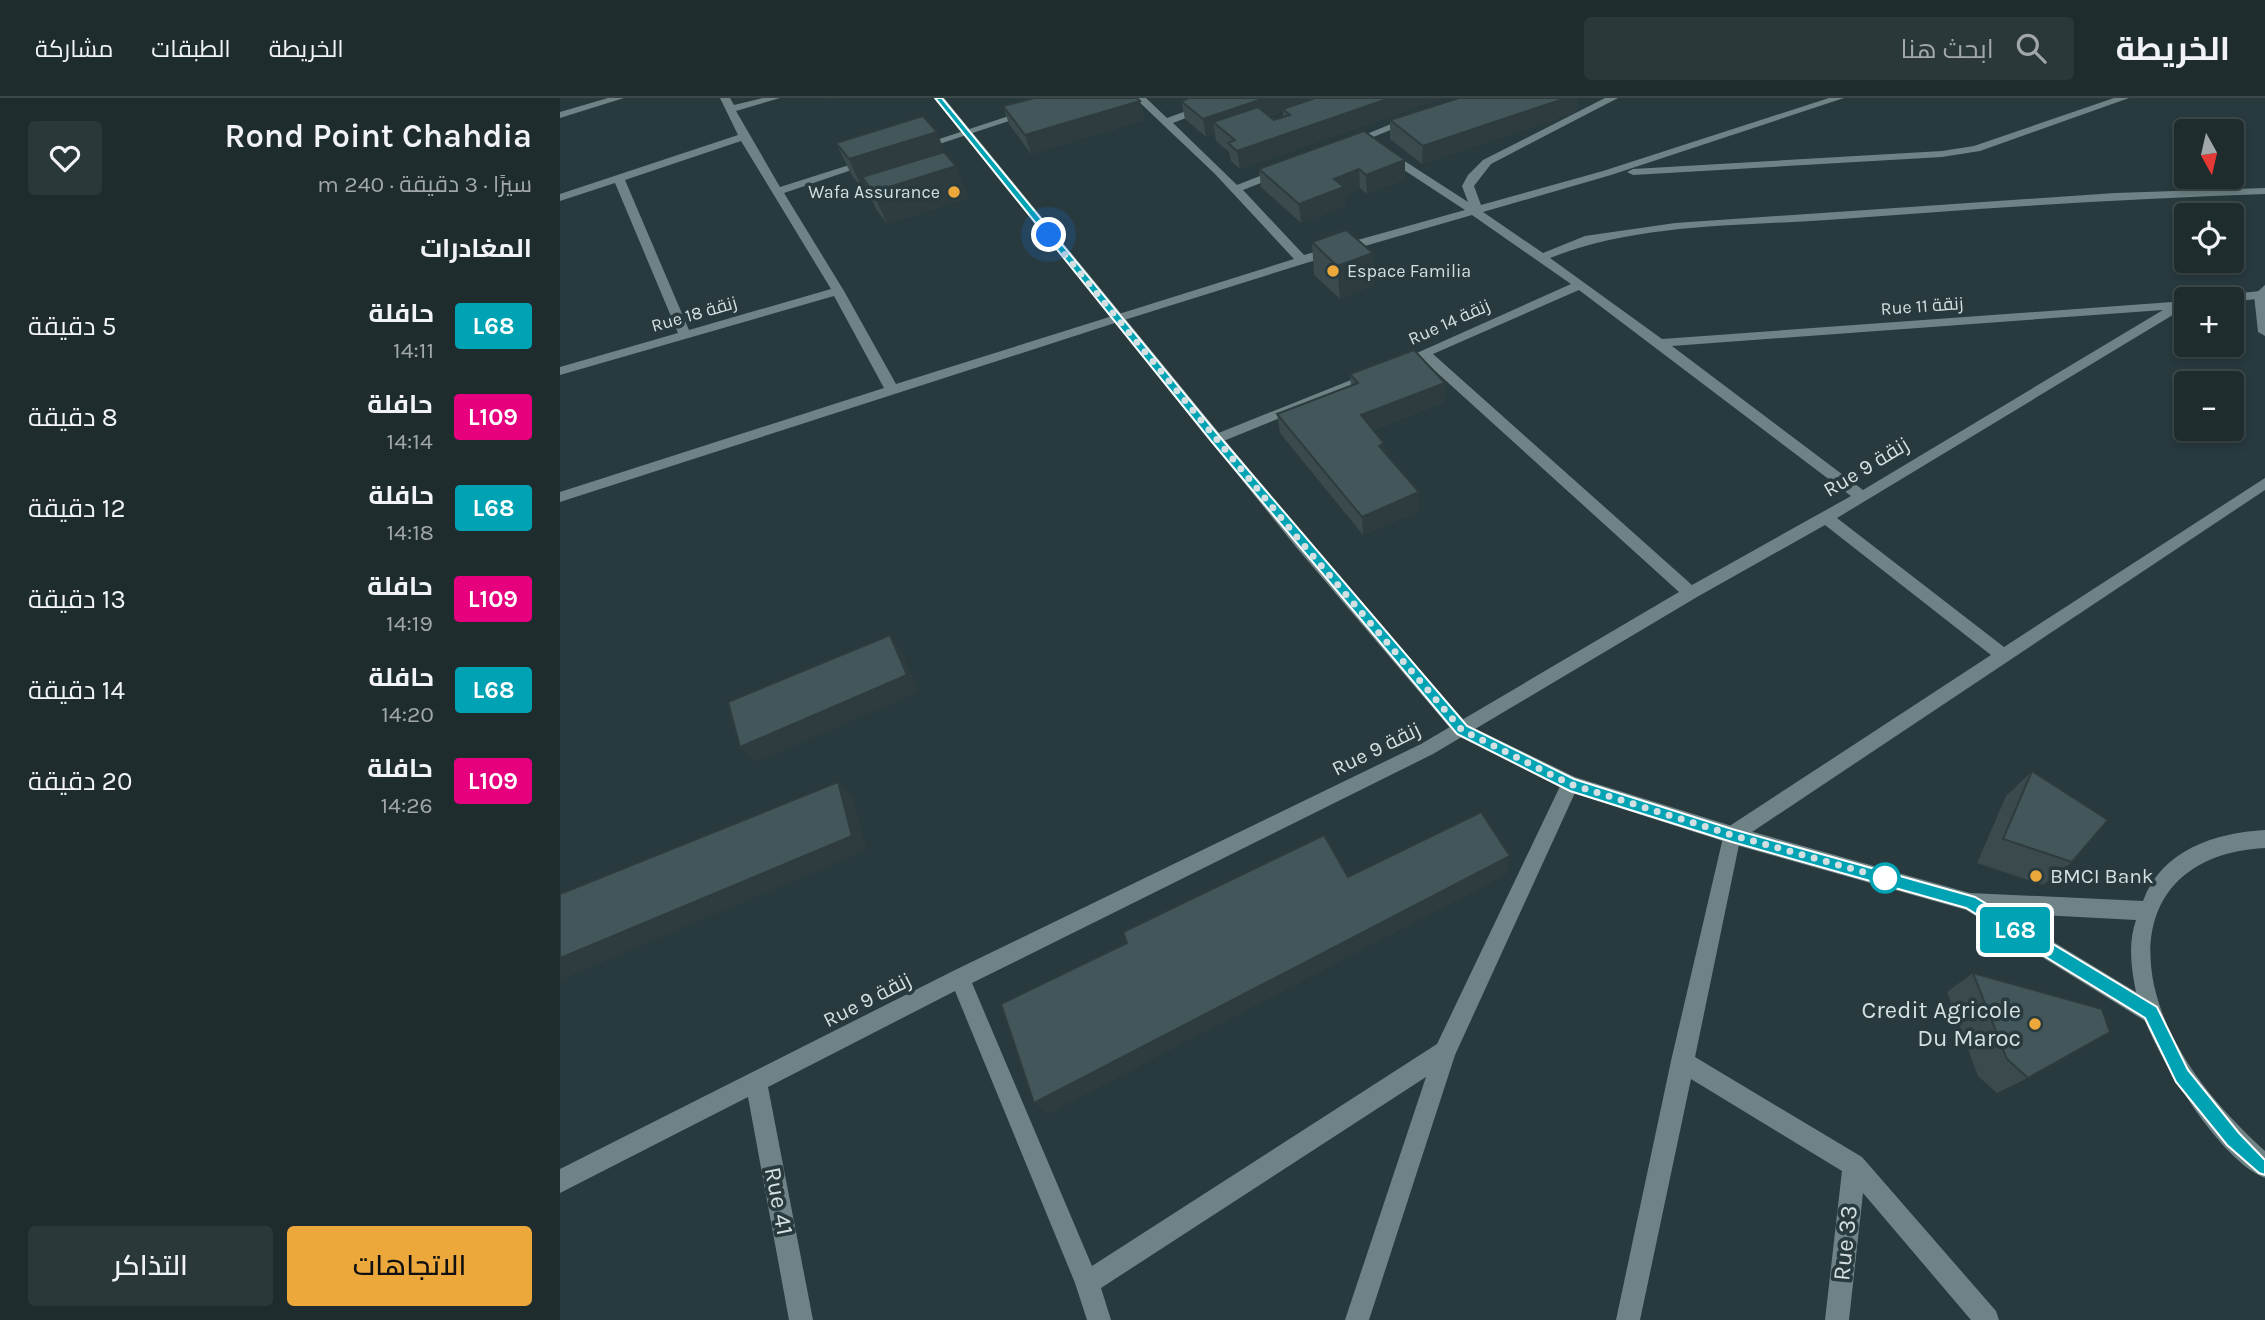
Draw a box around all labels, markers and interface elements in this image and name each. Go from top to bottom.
search box [1584,17,2074,80]
icon: search [2012,29,2050,67]
text: الخريطة [2116,30,2230,68]
text: ابحث هنا [1901,34,1994,65]
text: مشاركة [35,35,113,63]
text: الطبقات [151,35,231,63]
text: الخريطة [269,35,344,63]
text: Rond Point Chahdia [224,117,532,155]
north arrow [2174,119,2244,189]
map controls [2174,119,2244,441]
button: heart [28,121,102,195]
text: سيرًا · 3 دقيقة · 240 m [317,171,532,198]
place label: Wafa Assurance [808,181,940,203]
marker: Wafa Assurance [946,184,962,200]
button: locate [2174,203,2244,273]
your location [1031,217,1066,252]
text: المغادرات [420,233,532,264]
place label: Espace Familia [1347,260,1471,282]
marker: Espace Familia [1325,263,1341,279]
button: + [2174,287,2244,357]
street label: Rue 18 زنقة [649,291,739,337]
street label: Rue 11 زنقة [1880,292,1964,320]
street label: Rue 14 زنقة [1405,294,1493,350]
text: حافلة [369,298,434,329]
text: 5 دقيقة [28,311,117,342]
text: L68 [473,312,514,340]
text: 14:11 [393,337,434,364]
button: − [2174,371,2244,441]
text: حافلة [367,389,433,420]
text: 8 دقيقة [28,402,118,433]
text: L109 [468,403,518,431]
text: 14:14 [387,428,433,455]
street label: Rue 9 زنقة [1819,432,1913,502]
text: حافلة [369,480,434,511]
text: 12 دقيقة [28,493,125,524]
text: L68 [473,494,514,522]
text: 14:18 [387,519,434,546]
text: حافلة [367,571,433,602]
text: 13 دقيقة [28,584,126,615]
text: L109 [468,585,518,613]
text: 14:19 [386,610,433,637]
text: حافلة [369,662,434,693]
text: 14 دقيقة [28,675,125,706]
text: L68 [473,676,514,704]
text: 14:20 [381,701,434,728]
street label: Rue 9 زنقة [1328,717,1424,781]
text: حافلة [367,753,433,784]
text: 20 دقيقة [28,766,132,797]
text: L109 [468,767,518,795]
text: 14:26 [381,792,433,819]
unlabelled marker [1870,863,1900,893]
place label: BMCI Bank [2050,864,2154,888]
marker: BMCI Bank [2028,868,2044,884]
line badge: L68 [1975,907,2055,953]
text: L68 [1994,916,2036,944]
street label: Rue 9 زنقة [819,968,915,1032]
place label: Credit Agricole Du Maroc [1861,996,2021,1052]
marker: Credit Agricole Du Maroc [2027,1016,2043,1032]
street label: Rue 41 [759,1165,799,1237]
street label: Rue 33 [1827,1204,1863,1282]
button: التذاكر [28,1226,273,1306]
button: الاتجاهات [287,1226,532,1306]

